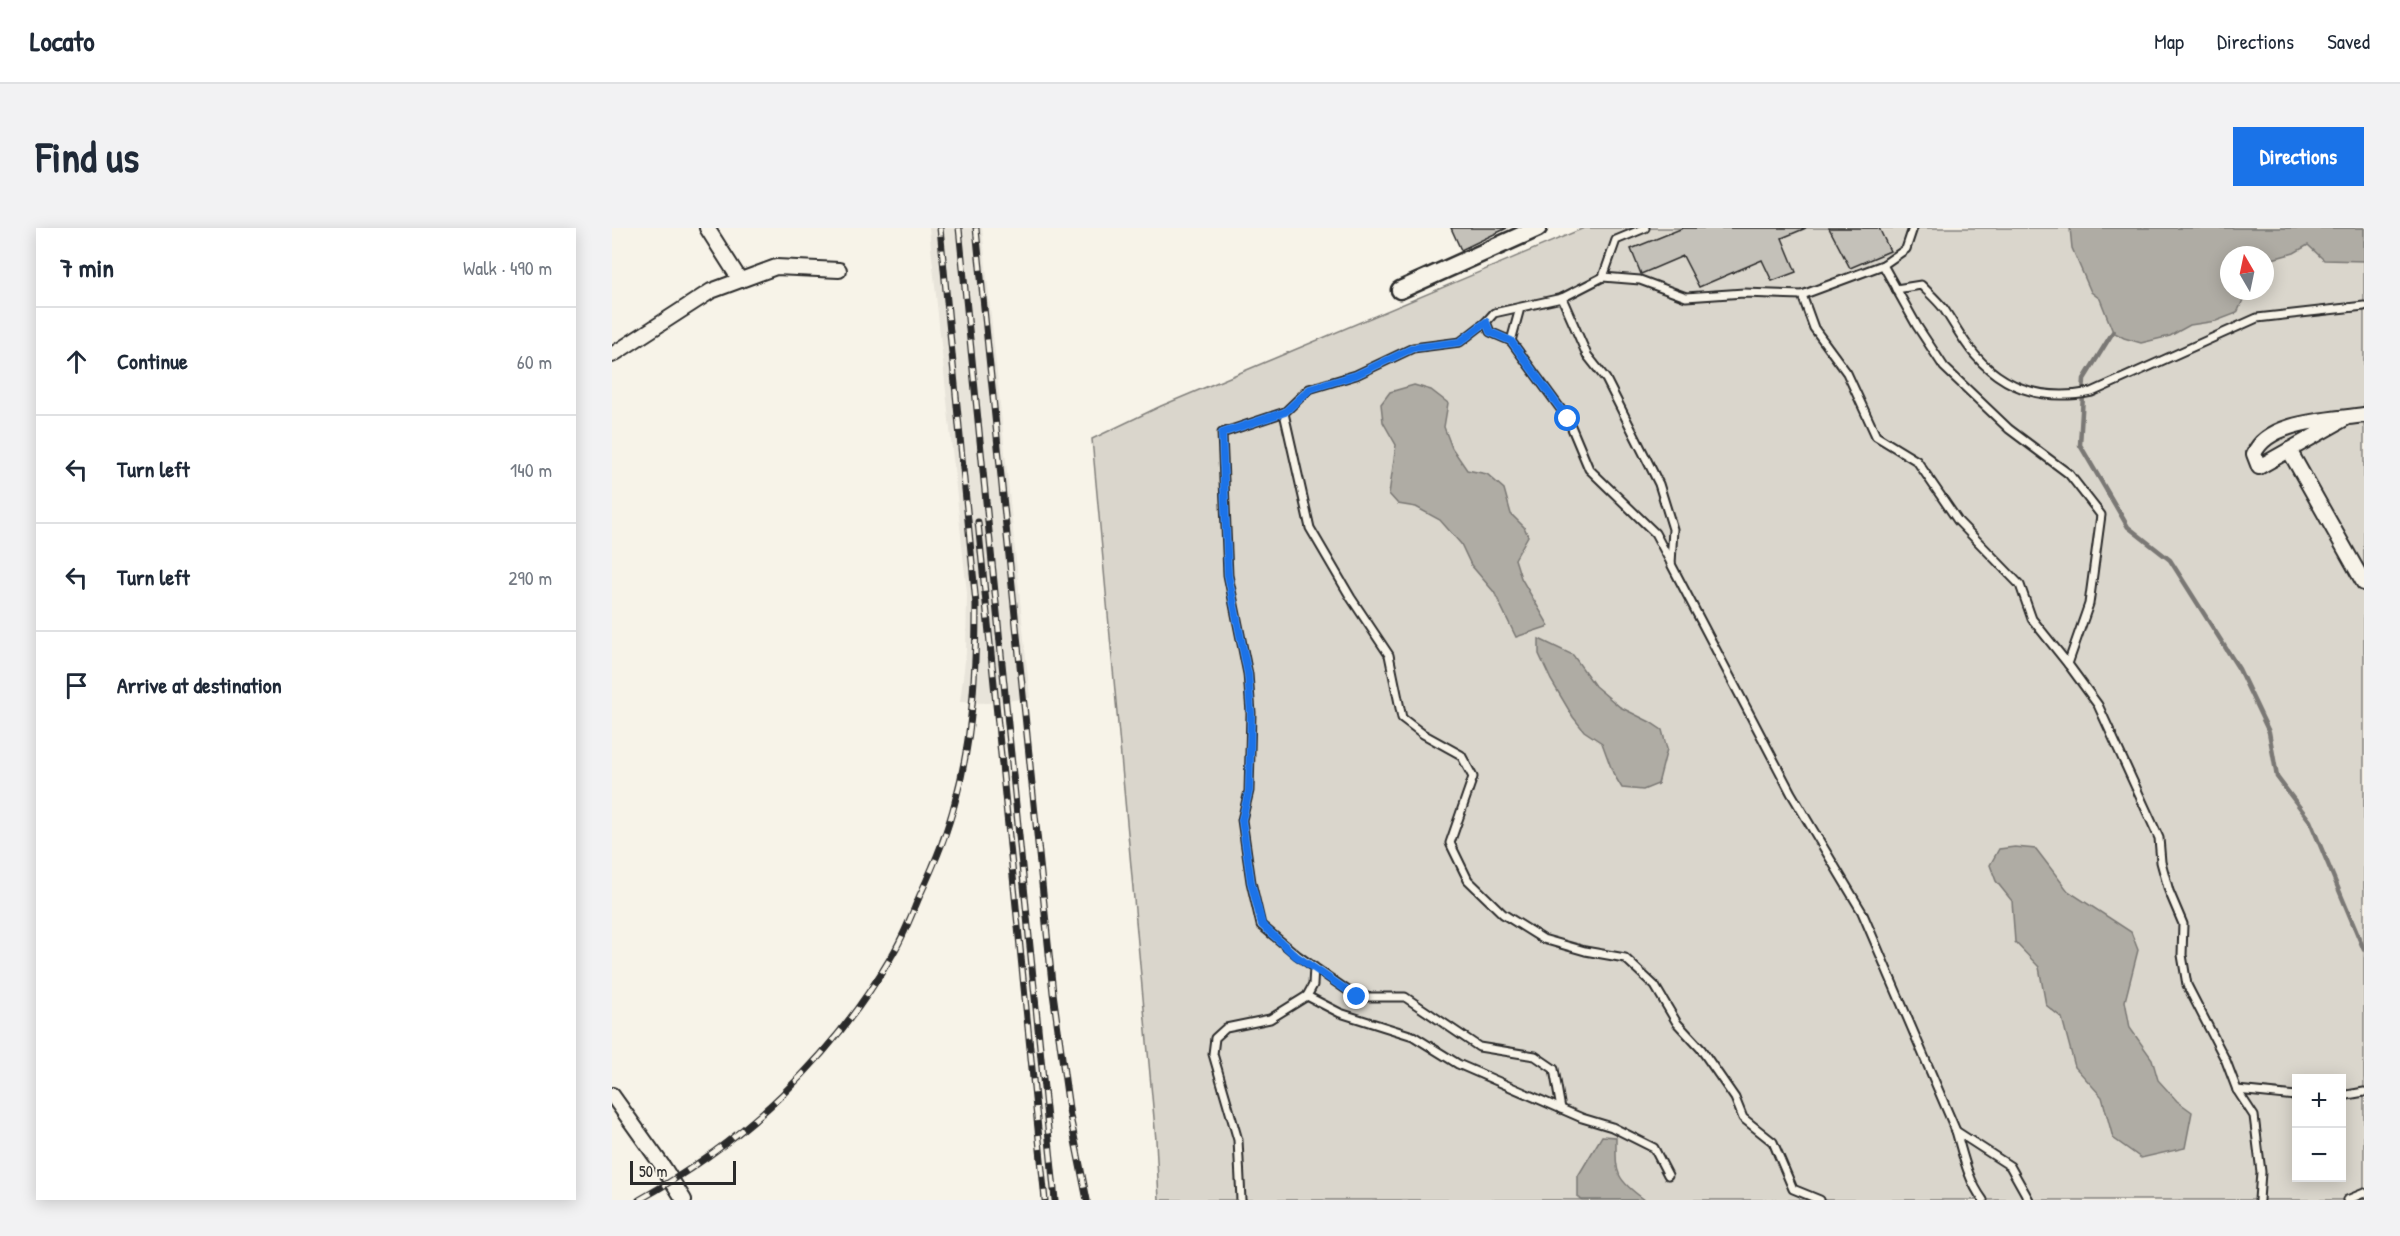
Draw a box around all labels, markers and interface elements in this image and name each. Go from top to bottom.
text: Locato [30,22,94,60]
text: Map [2154,27,2184,56]
text: Directions [2217,27,2294,56]
text: Saved [2327,27,2370,56]
button: Directions [2233,127,2364,186]
text: Find us [36,128,139,185]
north arrow [2220,246,2274,300]
text: 7 min [60,250,114,285]
text: Walk · 490 m [463,254,552,281]
icon: ahead [60,345,93,378]
text: Continue [117,346,188,376]
text: 60 m [517,348,552,375]
route start [1554,405,1580,431]
icon: left [60,453,93,486]
text: Turn left [117,454,190,484]
text: 140 m [510,456,552,483]
icon: left [60,561,93,594]
text: Turn left [117,562,190,592]
text: 290 m [508,564,552,591]
icon: arrive [60,669,93,702]
text: Arrive at destination [117,670,282,700]
route end [1343,983,1369,1009]
map controls [2292,1074,2346,1182]
button: + [2292,1074,2346,1128]
button: − [2292,1128,2346,1182]
scale bar [630,1158,736,1186]
text: 50 m [639,1160,668,1182]

